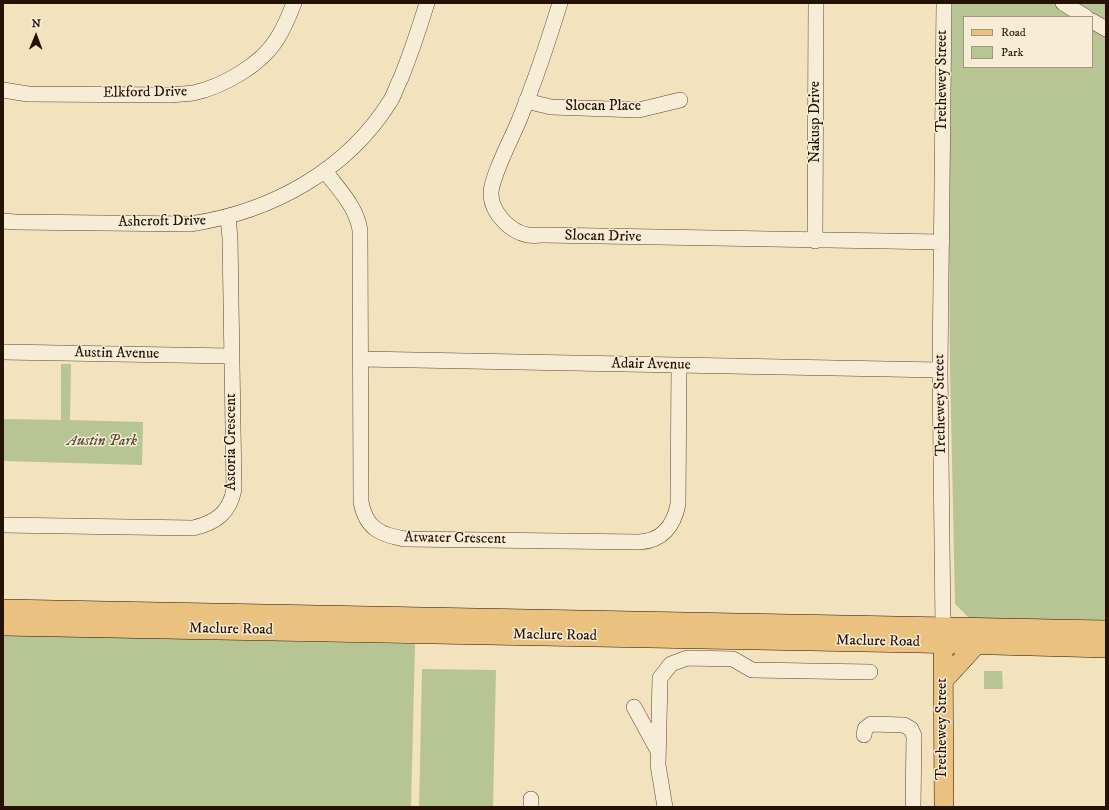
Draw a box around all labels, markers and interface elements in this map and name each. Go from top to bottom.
north arrow [16,16,56,56]
legend [963,16,1093,68]
text: N [32,17,41,31]
text: Road [1001,25,1026,40]
street label: Trethewey Street [934,30,952,132]
text: Park [1001,45,1023,60]
street label: Nakusp Drive [807,81,825,163]
street label: Elkford Drive [103,83,187,103]
street label: Slocan Place [565,98,641,116]
street label: Ashcroft Drive [118,212,206,232]
street label: Slocan Drive [564,227,642,247]
street label: Austin Avenue [74,344,160,364]
street label: Trethewey Street [931,354,951,456]
street label: Adair Avenue [611,355,691,375]
street label: Astoria Crescent [223,393,241,491]
park label: Austin Park [67,433,137,451]
street label: Atwater Crescent [404,529,506,549]
street label: Maclure Road [189,620,273,640]
street label: Maclure Road [513,626,597,646]
street label: Maclure Road [836,632,920,652]
street label: Trethewey Street [934,678,952,780]

